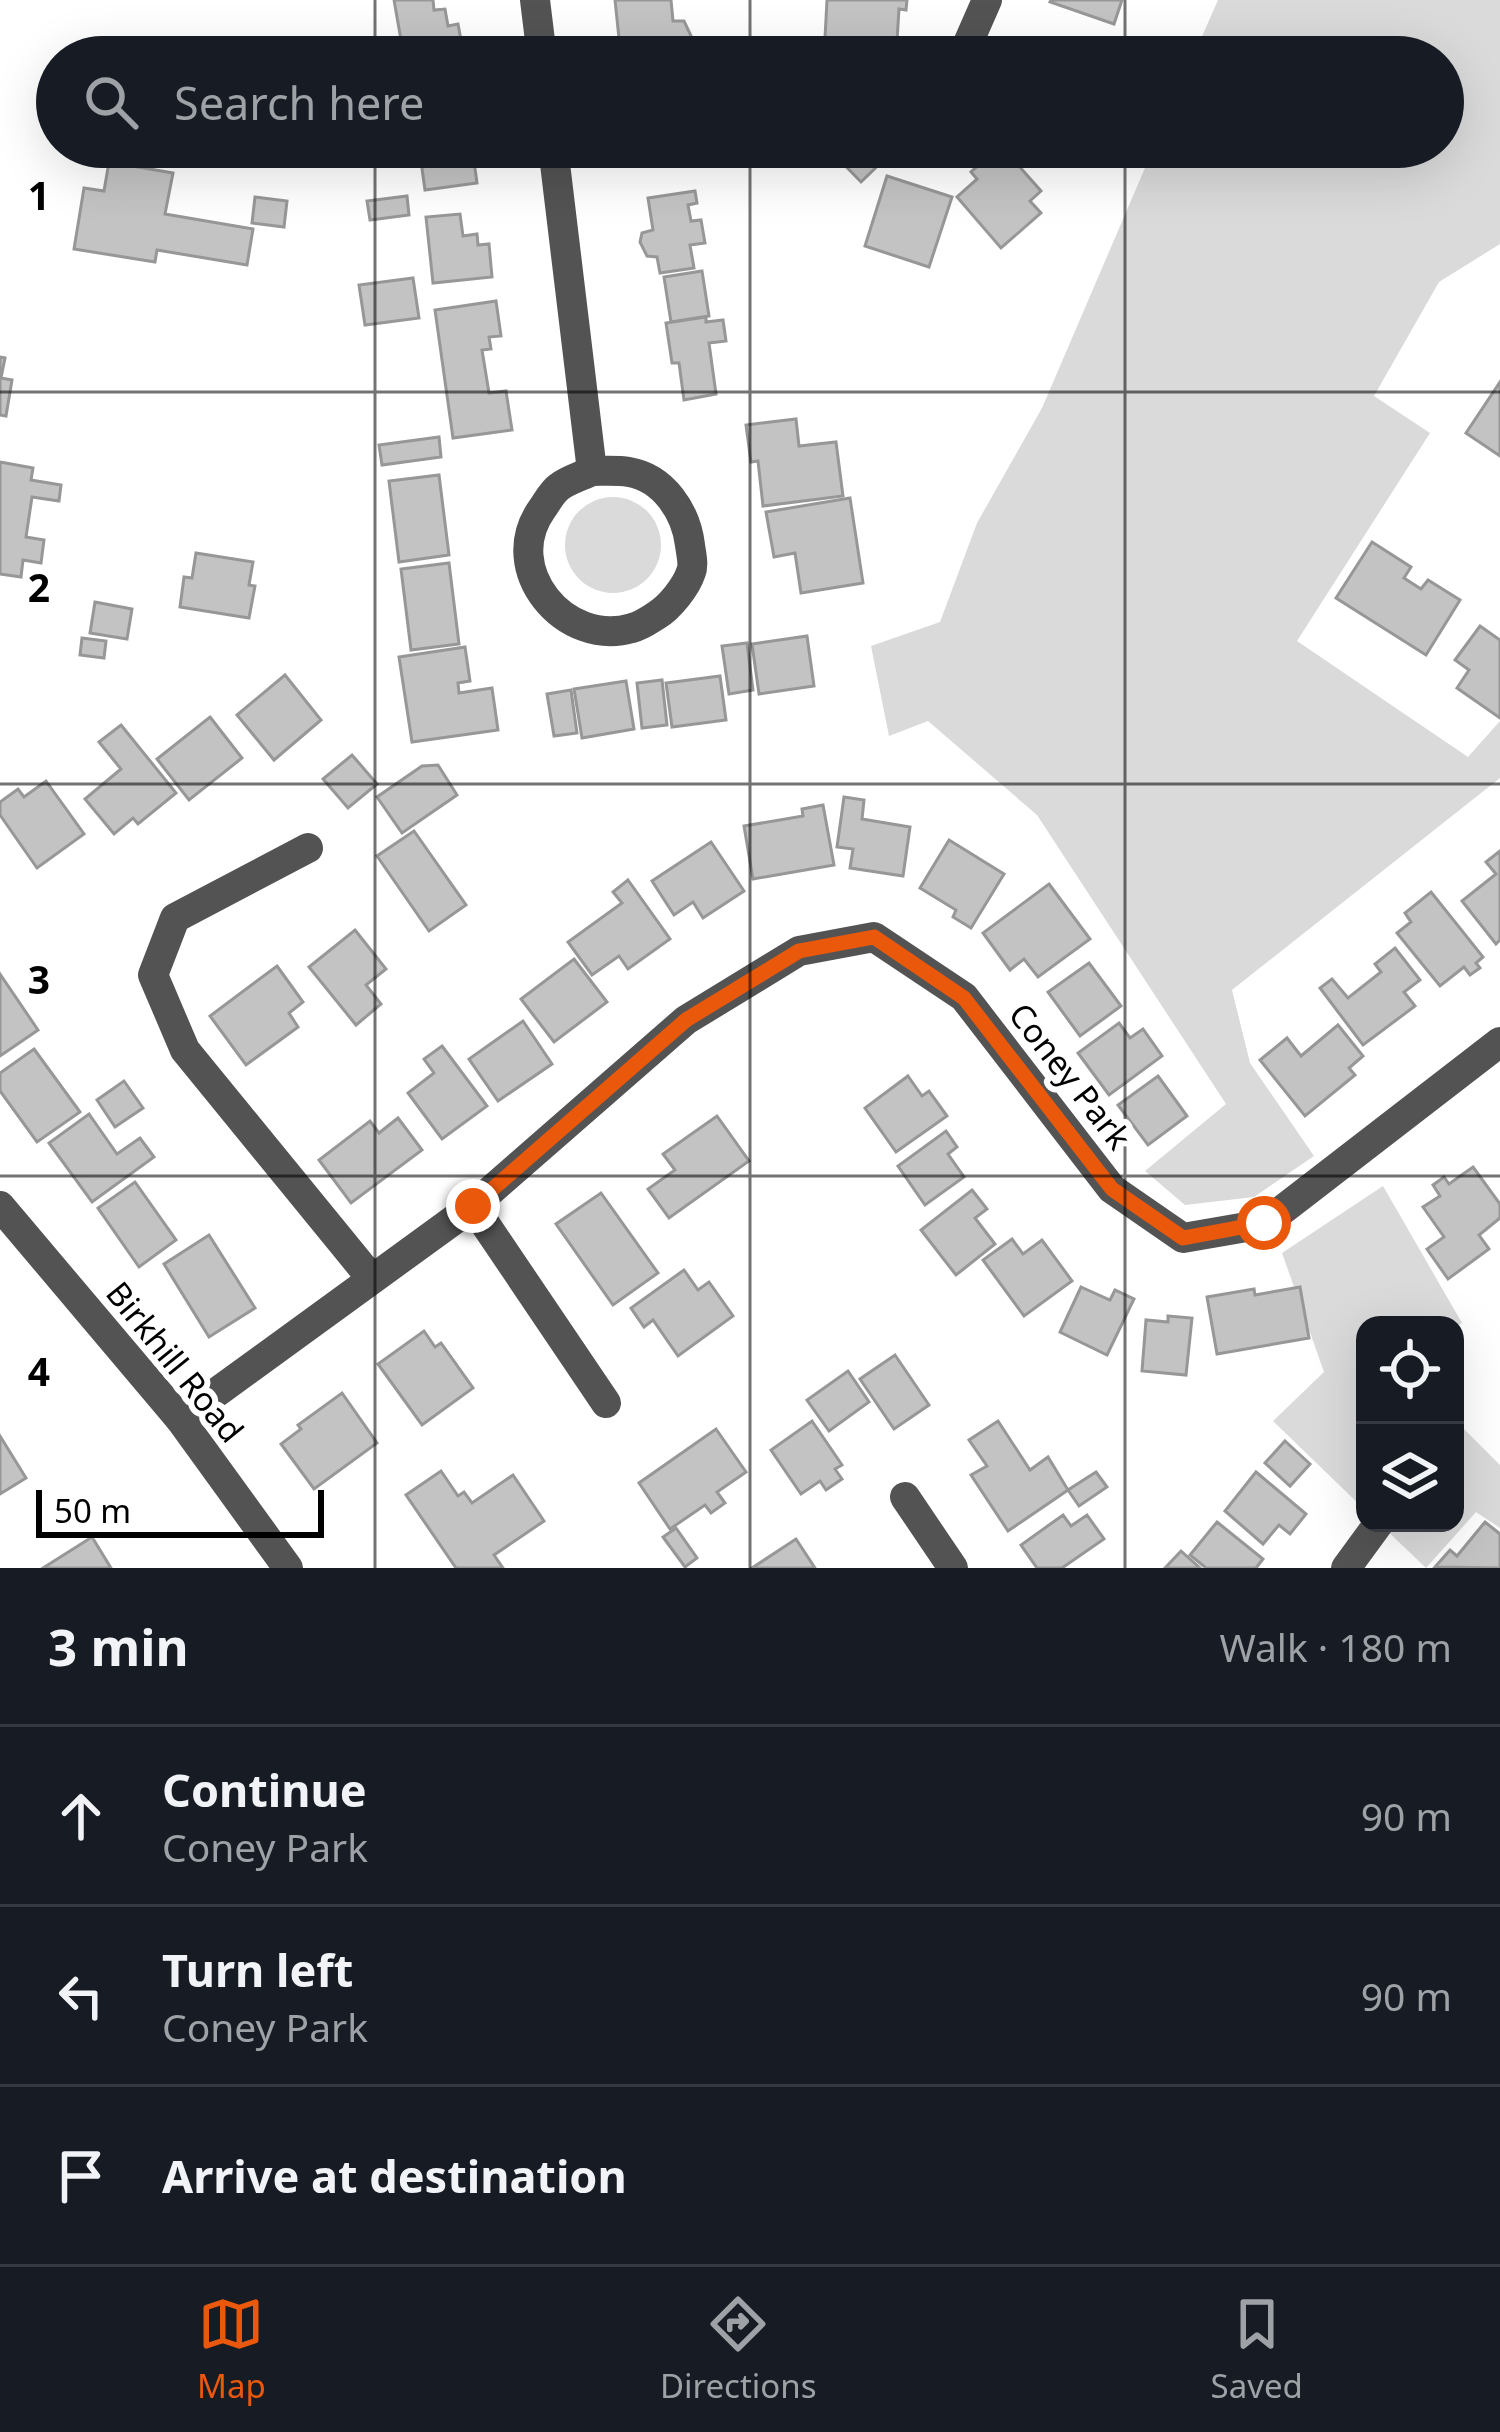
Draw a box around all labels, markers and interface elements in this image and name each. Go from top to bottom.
search box [36,36,1464,168]
icon: search [78,69,144,135]
text: Search here [174,72,424,133]
text: 1 [28,168,50,221]
text: 2 [28,560,50,613]
text: 3 [28,952,50,1005]
street label: Coney Park [999,993,1142,1159]
route end [446,1179,500,1233]
route start [1237,1196,1291,1250]
street label: Birkhill Road [97,1272,254,1452]
map controls [1356,1316,1464,1532]
button: locate [1356,1316,1464,1424]
text: 4 [28,1344,50,1397]
button: layers [1356,1424,1464,1532]
scale bar [36,1484,324,1537]
text: 50 m [54,1488,131,1533]
text: 3 min [48,1611,189,1681]
text: Walk · 180 m [1219,1620,1452,1673]
text: Continue [162,1759,367,1820]
icon: ahead [48,1783,114,1849]
text: 90 m [1361,1789,1452,1842]
text: Coney Park [162,1820,368,1873]
text: Turn left [162,1939,353,2000]
icon: left [48,1963,114,2029]
text: 90 m [1361,1969,1452,2022]
text: Coney Park [162,2000,368,2053]
icon: arrive [48,2143,114,2209]
text: Arrive at destination [162,2145,627,2206]
tab: Map [197,2291,266,2408]
tab: Directions [660,2291,817,2408]
tab: Saved [1211,2291,1303,2408]

